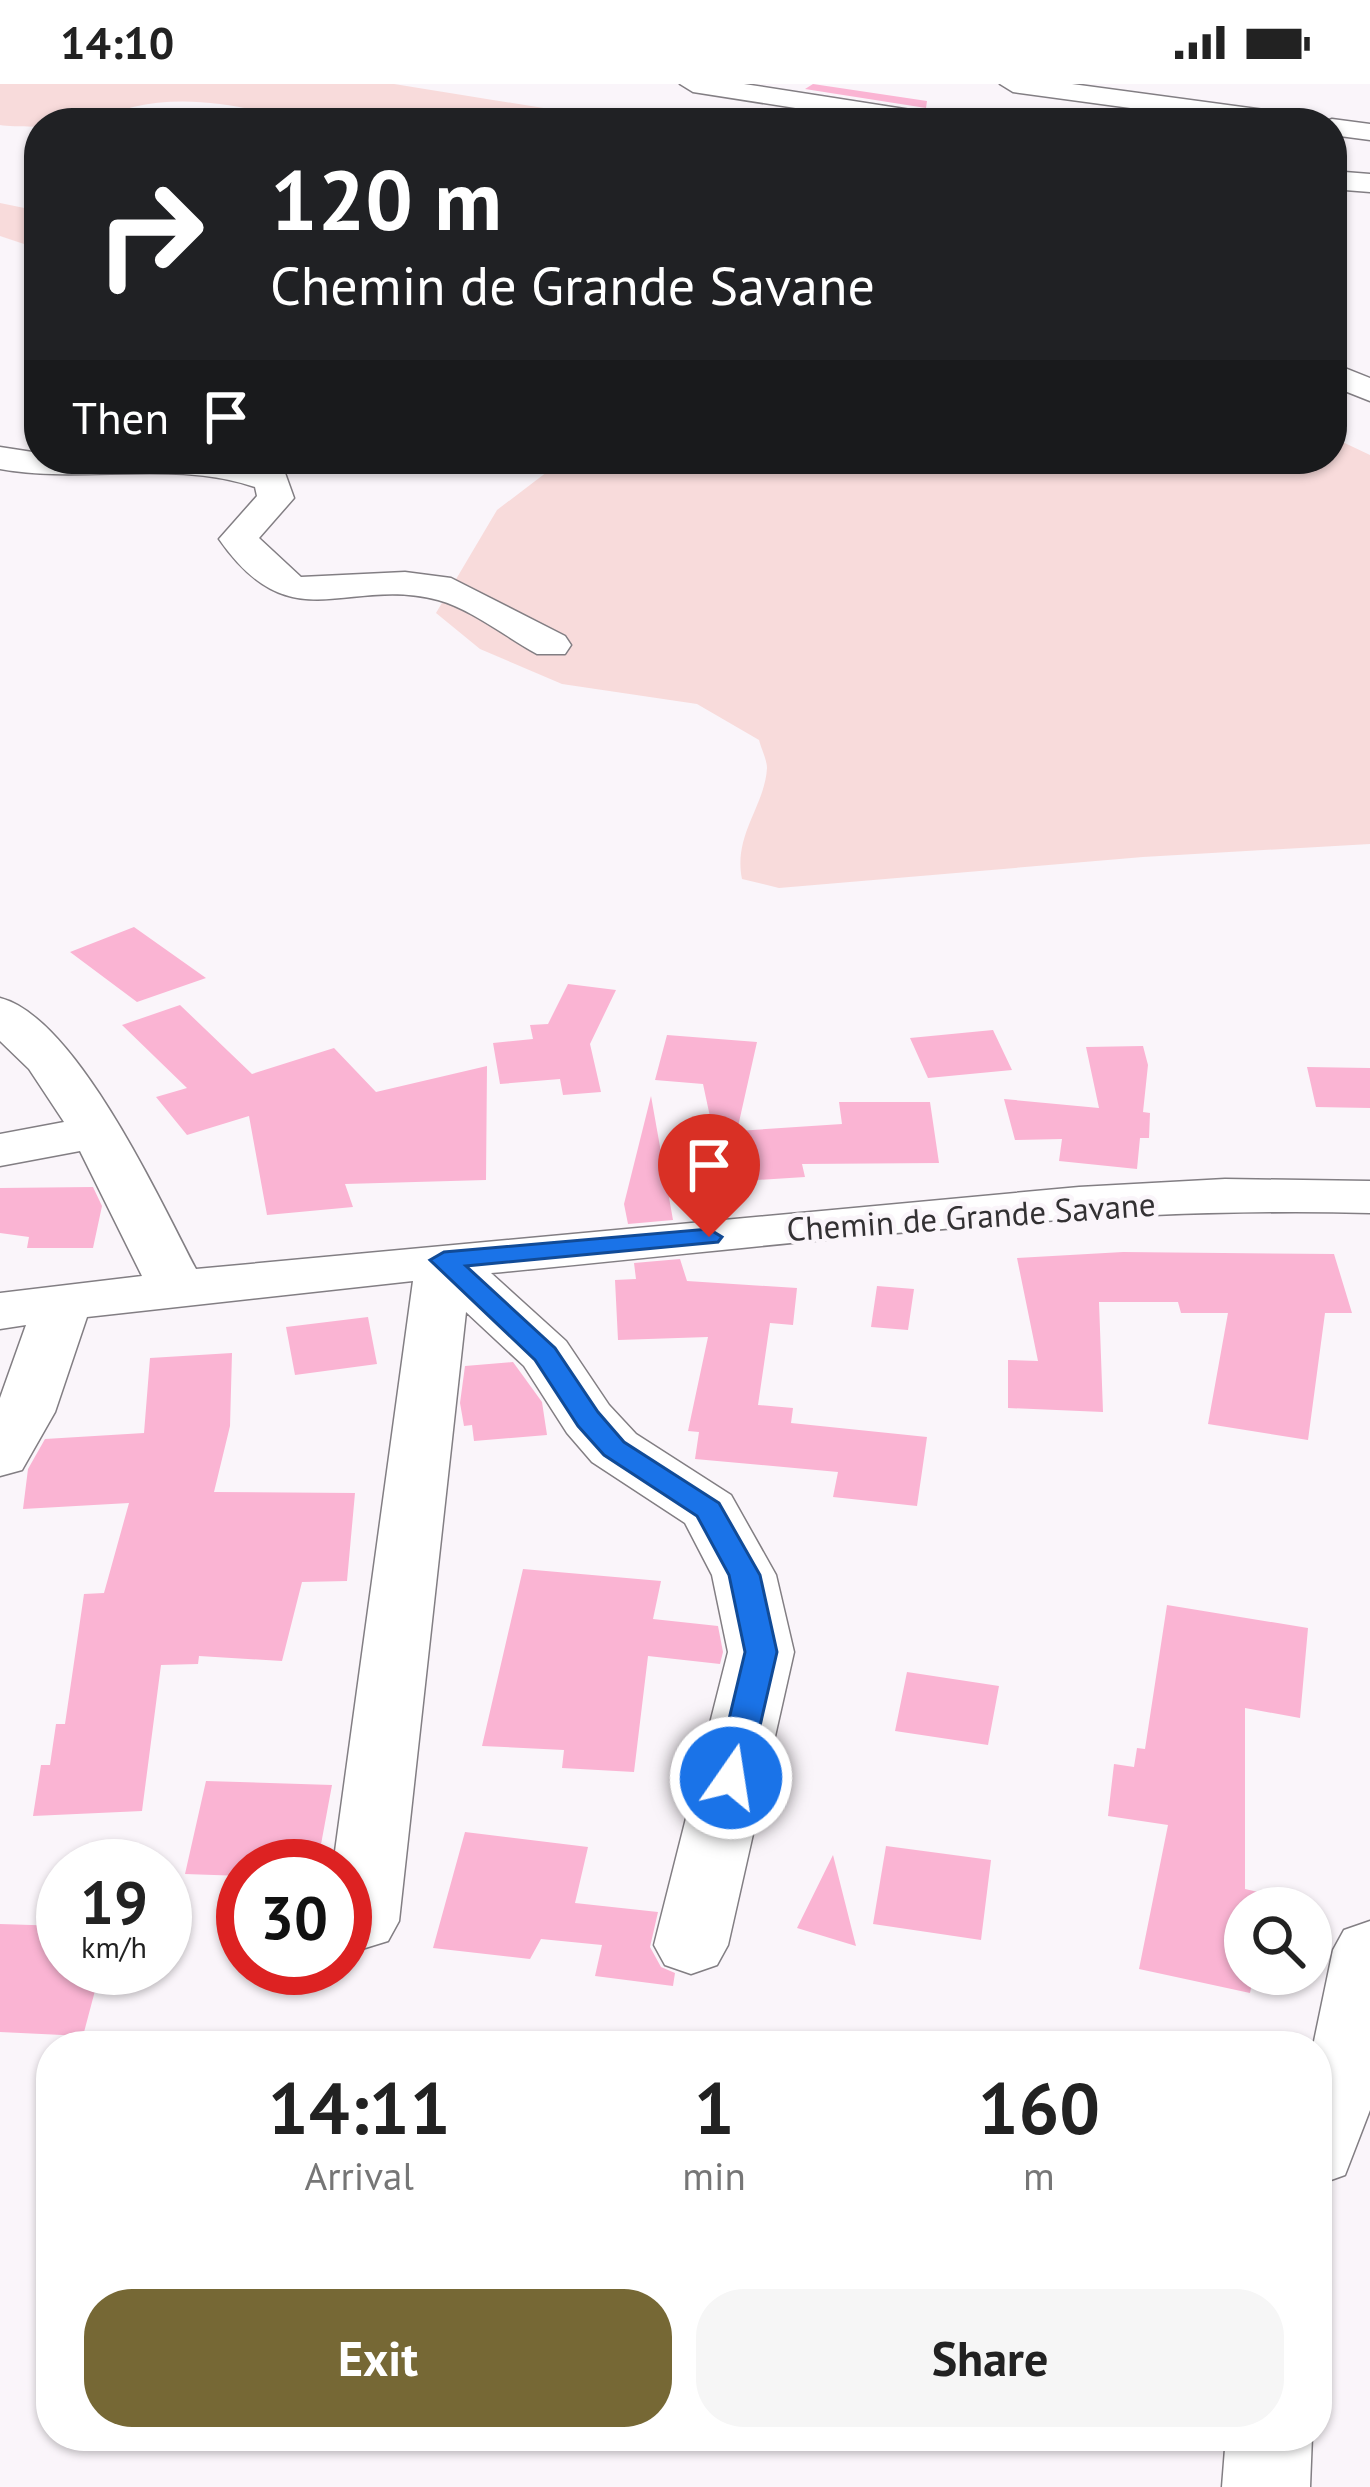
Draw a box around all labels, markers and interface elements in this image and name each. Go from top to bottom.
text: 14:10 [60,13,174,71]
text: 120 m [270,144,502,253]
icon: right [72,156,228,312]
text: Chemin de Grande Savane [270,250,875,320]
icon: arrive [193,384,259,450]
text: Then [72,388,169,446]
pin [658,1114,760,1237]
icon: arrive [676,1132,742,1198]
street label: Chemin de Grande Savane [785,1182,1157,1250]
position arrow [668,1715,794,1841]
speed limit sign: 30 [216,1839,372,1995]
text: 19 [80,1863,148,1941]
map controls [1224,1887,1332,1995]
button: search [1224,1887,1332,1995]
text: km/h [81,1927,147,1966]
text: 14:11 [268,2061,451,2154]
text: 1 [694,2061,735,2154]
text: 160 [978,2061,1100,2154]
text: Arrival [305,2150,414,2201]
text: min [682,2150,746,2201]
text: m [1023,2150,1055,2201]
button: Exit [84,2289,672,2427]
button: Share [696,2289,1284,2427]

